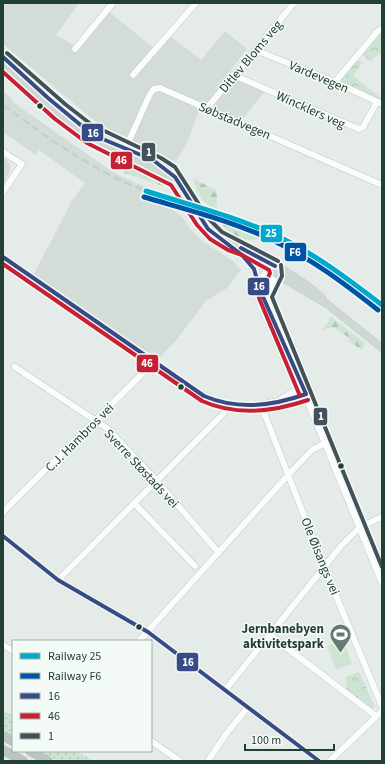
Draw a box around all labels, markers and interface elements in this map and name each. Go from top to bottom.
street label: Ditlev Bloms veg [215,16,287,97]
street label: Vardevegen [286,56,351,98]
street label: Wincklers veg [273,87,348,133]
street label: Søbstadvegen [196,98,273,144]
unlabelled marker [35,101,45,111]
line badge: 16 [81,123,104,142]
text: 16 [87,126,99,141]
line badge: 1 [141,142,156,162]
text: 1 [146,145,152,160]
line badge: 46 [110,151,133,170]
text: 46 [115,153,127,168]
line badge: 25 [260,224,283,243]
text: 25 [265,226,277,241]
line badge: F6 [284,242,307,262]
text: F6 [289,245,301,260]
line badge: 16 [247,277,270,296]
text: 16 [253,279,265,294]
line badge: 46 [136,354,159,373]
text: 46 [141,356,153,371]
unlabelled marker [176,382,186,392]
street label: C.J. Hambros vei [41,399,118,476]
line badge: 1 [313,407,328,426]
text: 1 [318,409,324,424]
street label: Sverre Støstads vei [100,425,183,512]
unlabelled marker [336,461,346,471]
street label: Ole Øisangs vei [296,515,344,598]
place label: Jernbanebyen aktivitetspark [242,620,325,653]
unlabelled marker [134,622,144,632]
sports icon: Jernbanebyen aktivitetspark [327,622,353,655]
legend [12,640,152,752]
text: Railway 25 [48,648,101,665]
line badge: 16 [176,652,199,672]
text: 16 [182,655,194,670]
text: Railway F6 [48,668,101,685]
text: 16 [48,688,60,705]
text: 46 [48,708,60,725]
scale bar [245,726,334,752]
text: 1 [48,728,54,745]
text: 100 m [251,732,281,749]

